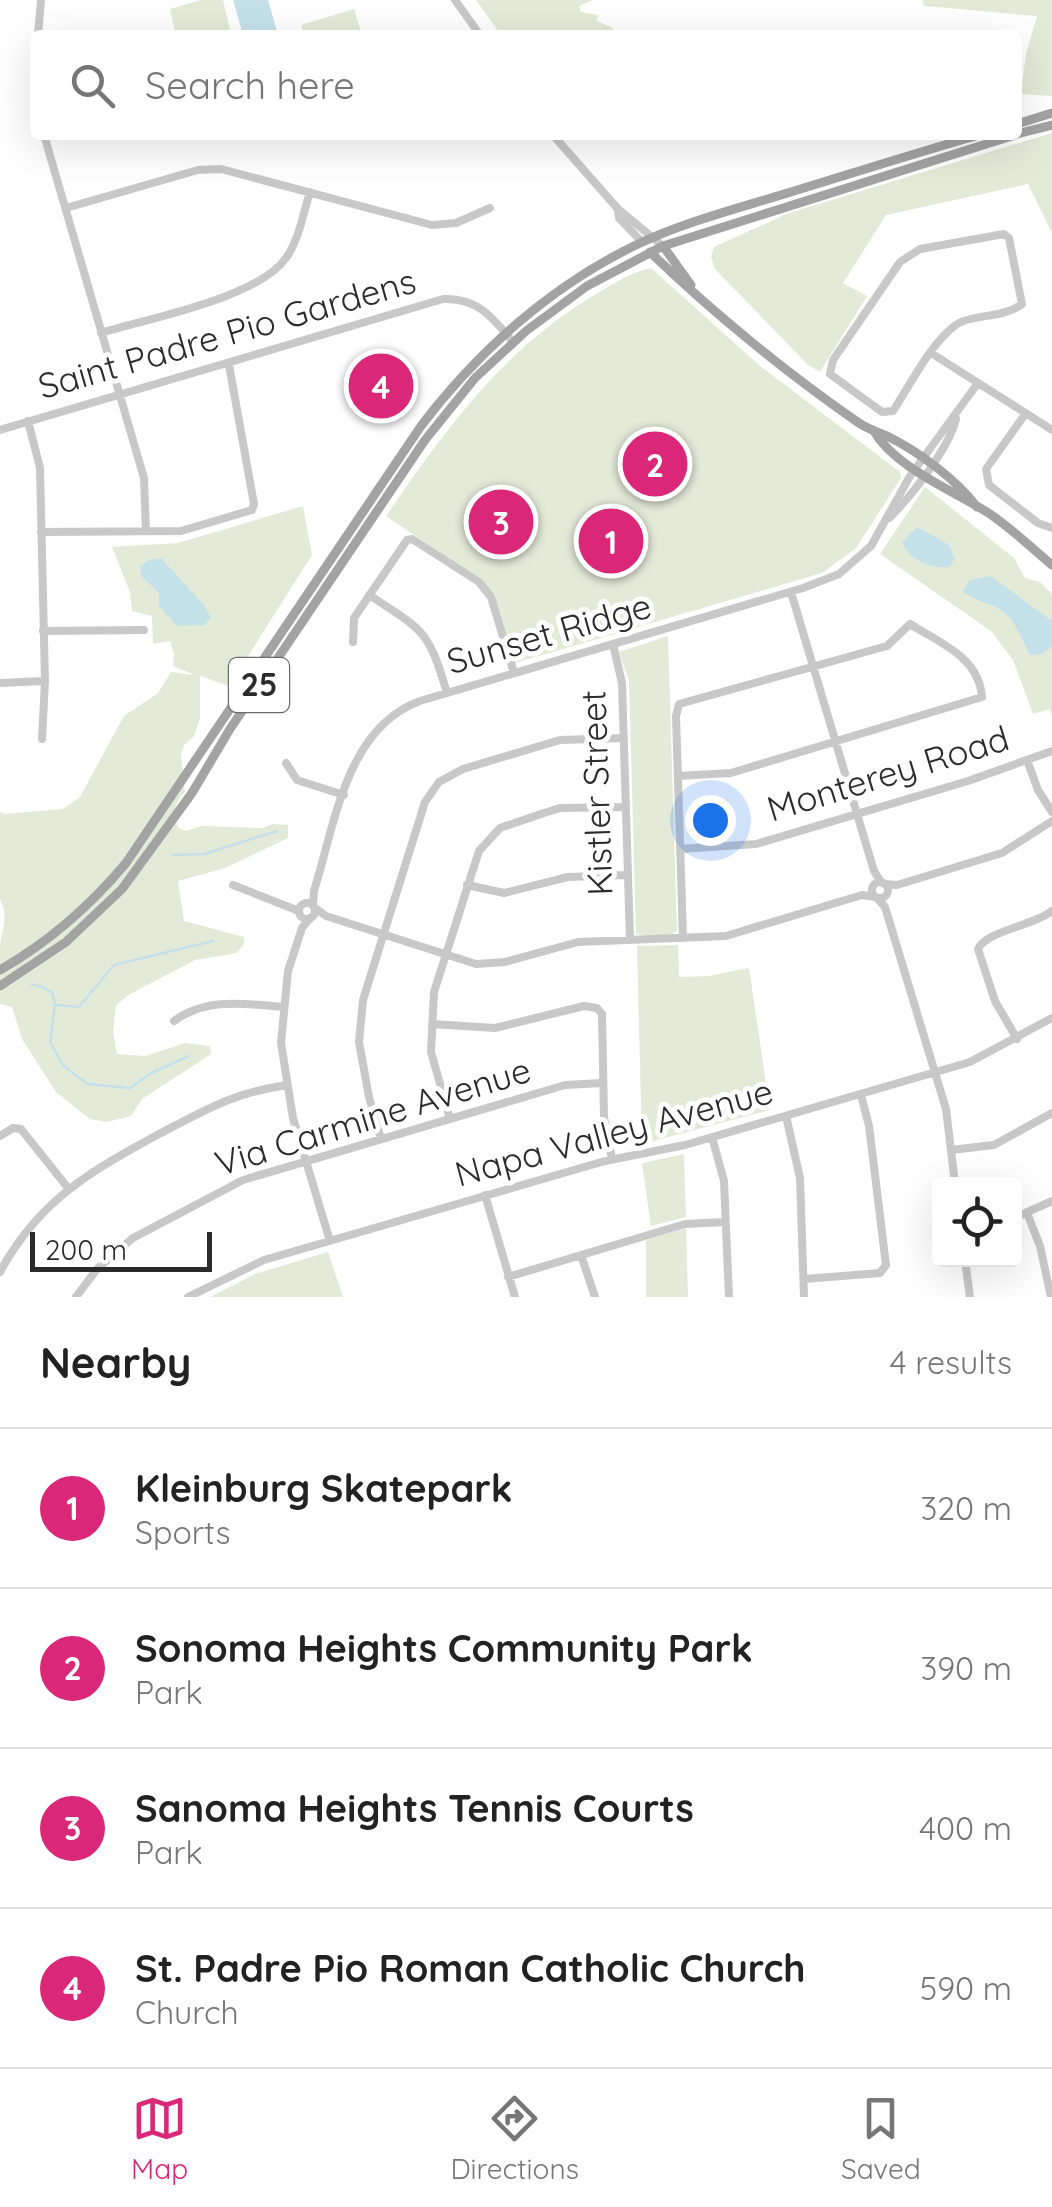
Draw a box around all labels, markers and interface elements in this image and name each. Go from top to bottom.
search box [30,30,1022,140]
icon: search [65,58,120,113]
text: Search here [145,61,355,109]
street label: Saint Padre Pio Gardens [33,258,421,408]
pin: 4 [348,348,414,424]
pin: 2 [622,426,688,502]
pin: 3 [468,484,534,560]
pin: 1 [578,504,644,578]
street label: Sunset Ridge [441,583,656,683]
road number: 25 [229,658,289,712]
street label: Kistler Street [570,690,622,897]
street label: Monterey Road [762,715,1014,831]
your location [685,795,736,846]
street label: Via Carmine Avenue [210,1047,536,1185]
street label: Napa Valley Avenue [450,1068,777,1196]
map controls [932,1177,1022,1267]
button: locate [932,1177,1022,1267]
scale bar [30,1227,212,1272]
text: 200 m [45,1232,127,1267]
text: Nearby [40,1336,191,1389]
text: 4 results [890,1342,1012,1382]
text: Kleinburg Skatepark [135,1464,512,1512]
text: 1 [66,1488,79,1528]
text: 320 m [921,1488,1012,1528]
text: Sports [135,1512,231,1552]
text: Sonoma Heights Community Park [135,1624,753,1672]
text: 2 [63,1648,82,1688]
text: 390 m [920,1648,1012,1688]
text: Park [135,1672,203,1712]
text: Sanoma Heights Tennis Courts [135,1784,694,1832]
text: 3 [64,1808,81,1848]
text: 400 m [919,1808,1012,1848]
text: Park [135,1832,203,1872]
text: St. Padre Pio Roman Catholic Church [135,1944,805,1992]
text: 4 [63,1968,82,2008]
text: 590 m [920,1968,1012,2008]
text: Church [135,1992,239,2032]
tab: Map [131,2091,188,2186]
tab: Directions [450,2091,579,2186]
tab: Saved [841,2091,921,2186]

